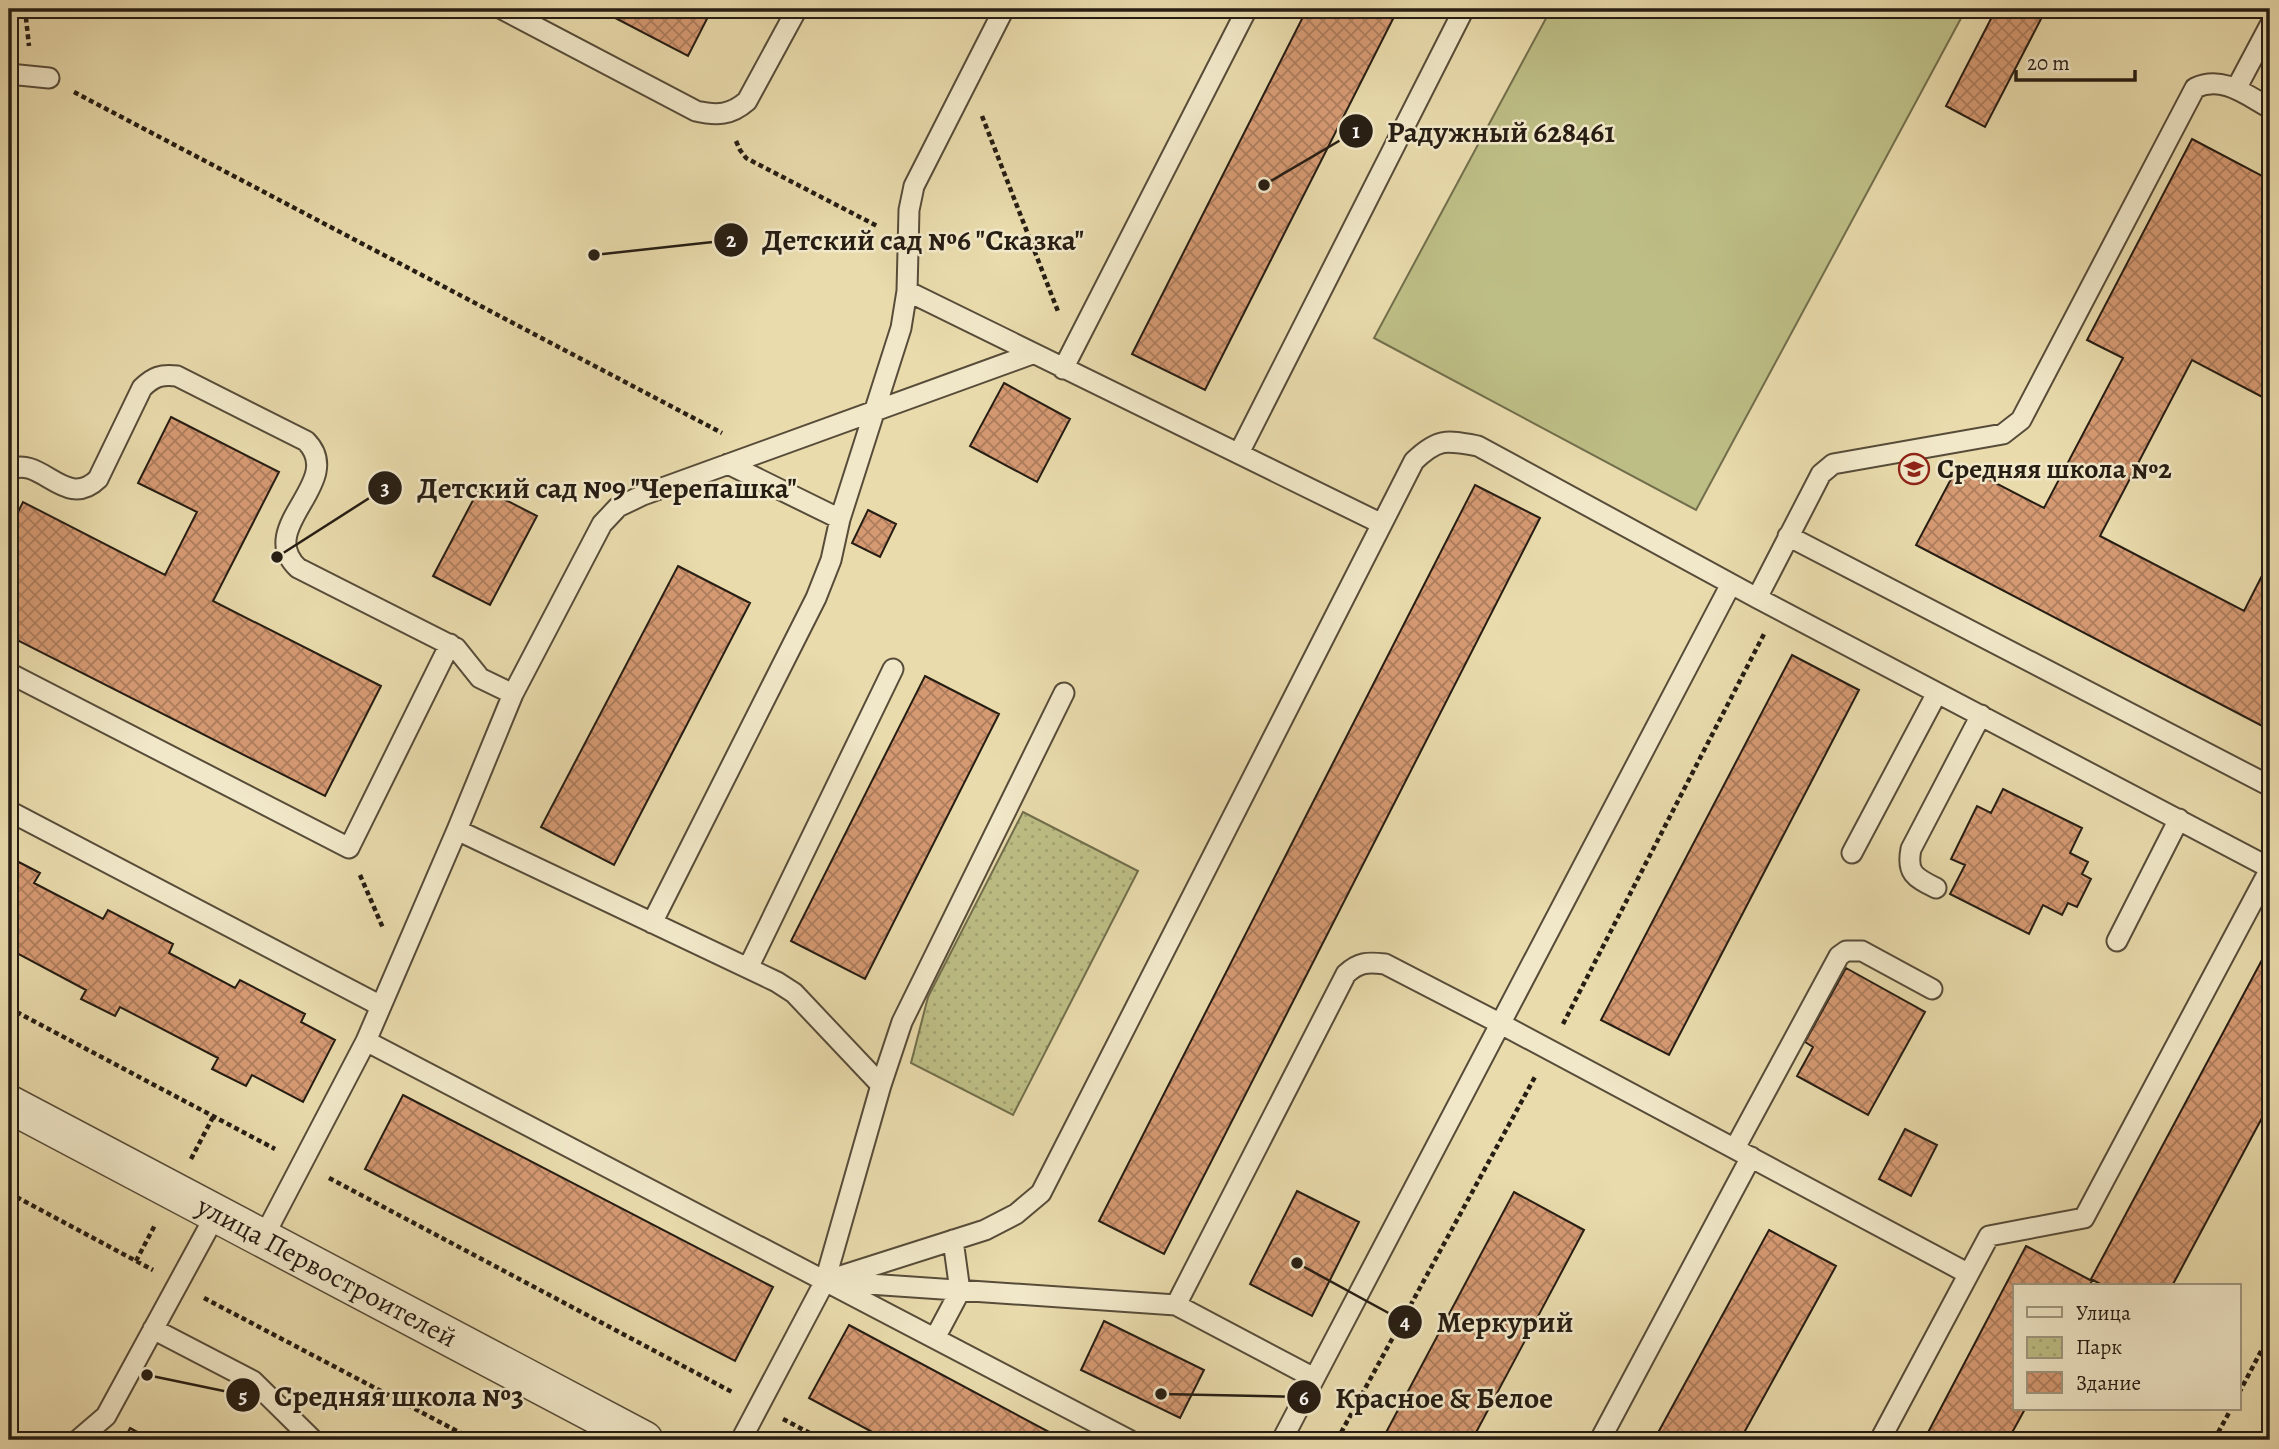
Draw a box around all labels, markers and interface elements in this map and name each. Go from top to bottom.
scale bar [2016,38,2136,82]
text: 20 m [2027,49,2070,77]
callout: Радужный 628461 [1338,106,1629,157]
text: Радужный 628461 [1387,112,1615,152]
text: 1 [1352,117,1360,145]
callout: Детский сад №6 "Сказка" [713,214,1099,265]
text: Детский сад №6 "Сказка" [762,220,1084,260]
text: 2 [726,226,736,254]
place label: Средняя школа №2 [1937,450,2172,488]
school or university icon: Средняя школа №2 [1897,452,1931,486]
callout: Детский сад №9 "Черепашка" [368,462,811,513]
text: Детский сад №9 "Черепашка" [417,468,797,508]
text: 3 [380,474,390,502]
street label: улица Первостроителей [189,1187,464,1357]
legend [2013,1284,2240,1410]
callout: Меркурий [1388,1296,1587,1347]
text: Улица [2076,1299,2131,1327]
text: Меркурий [1437,1302,1573,1342]
text: 4 [1400,1308,1410,1336]
text: Парк [2076,1333,2122,1361]
text: Здание [2076,1369,2141,1397]
callout: Средняя школа №3 [225,1370,538,1421]
callout: Красное & Белое [1286,1372,1567,1423]
text: Средняя школа №3 [274,1376,524,1416]
text: Красное & Белое [1335,1378,1553,1418]
text: 5 [239,1382,248,1410]
text: 6 [1299,1384,1309,1412]

